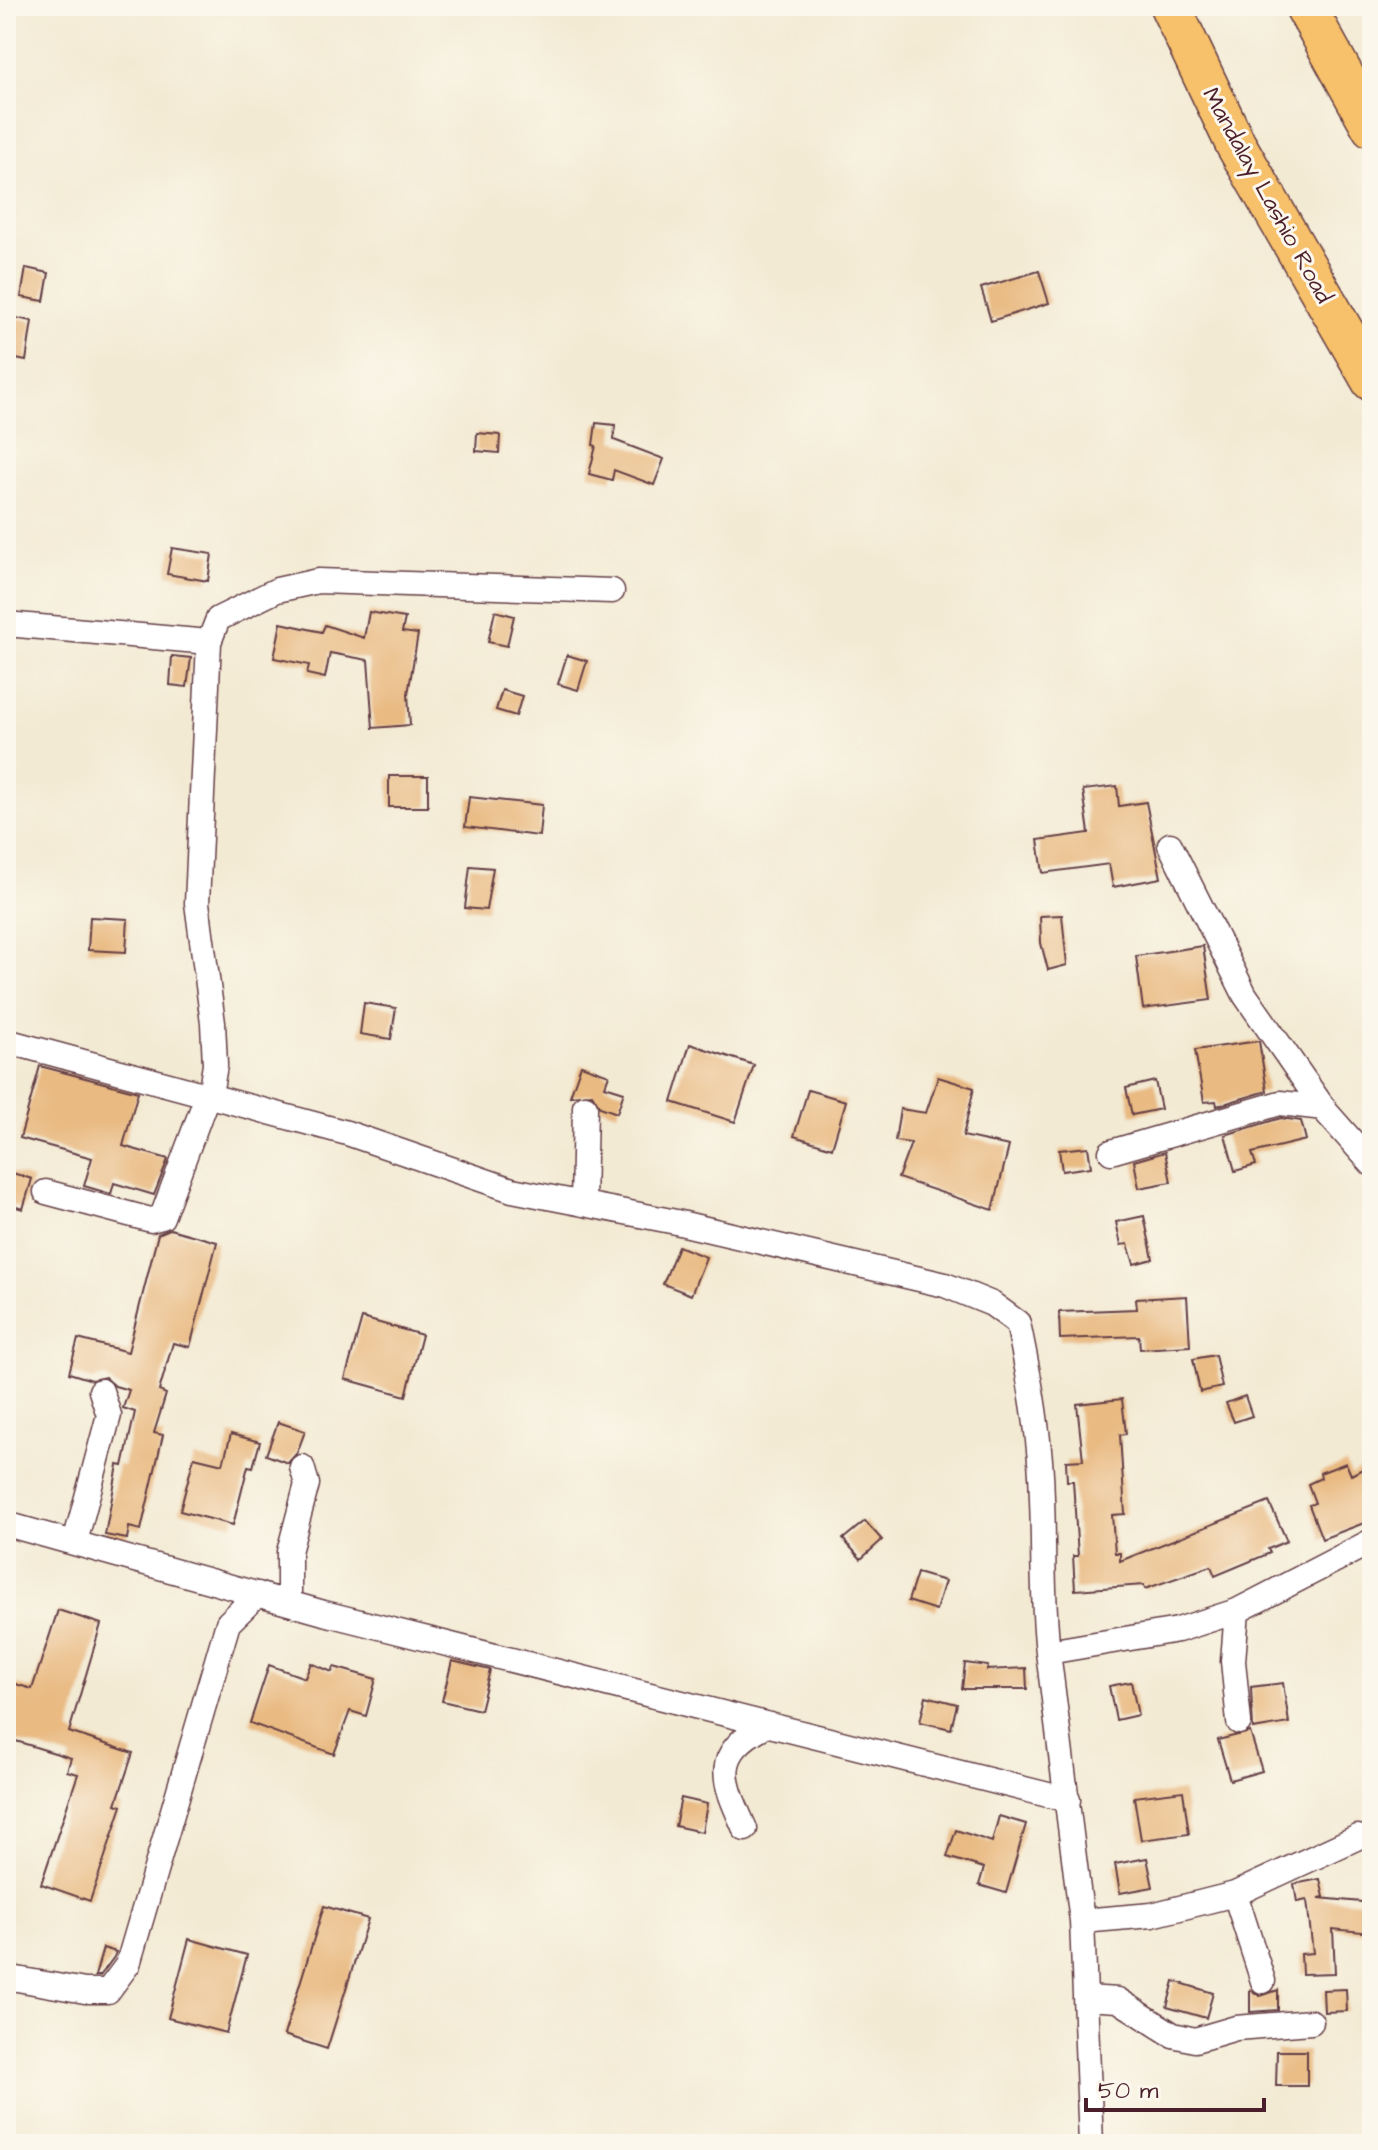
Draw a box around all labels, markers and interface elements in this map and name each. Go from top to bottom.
street label: Mandalay Lashio Road [1193,81,1341,310]
scale bar [1086,2062,1264,2112]
text: 50 m [1098,2074,1159,2108]

